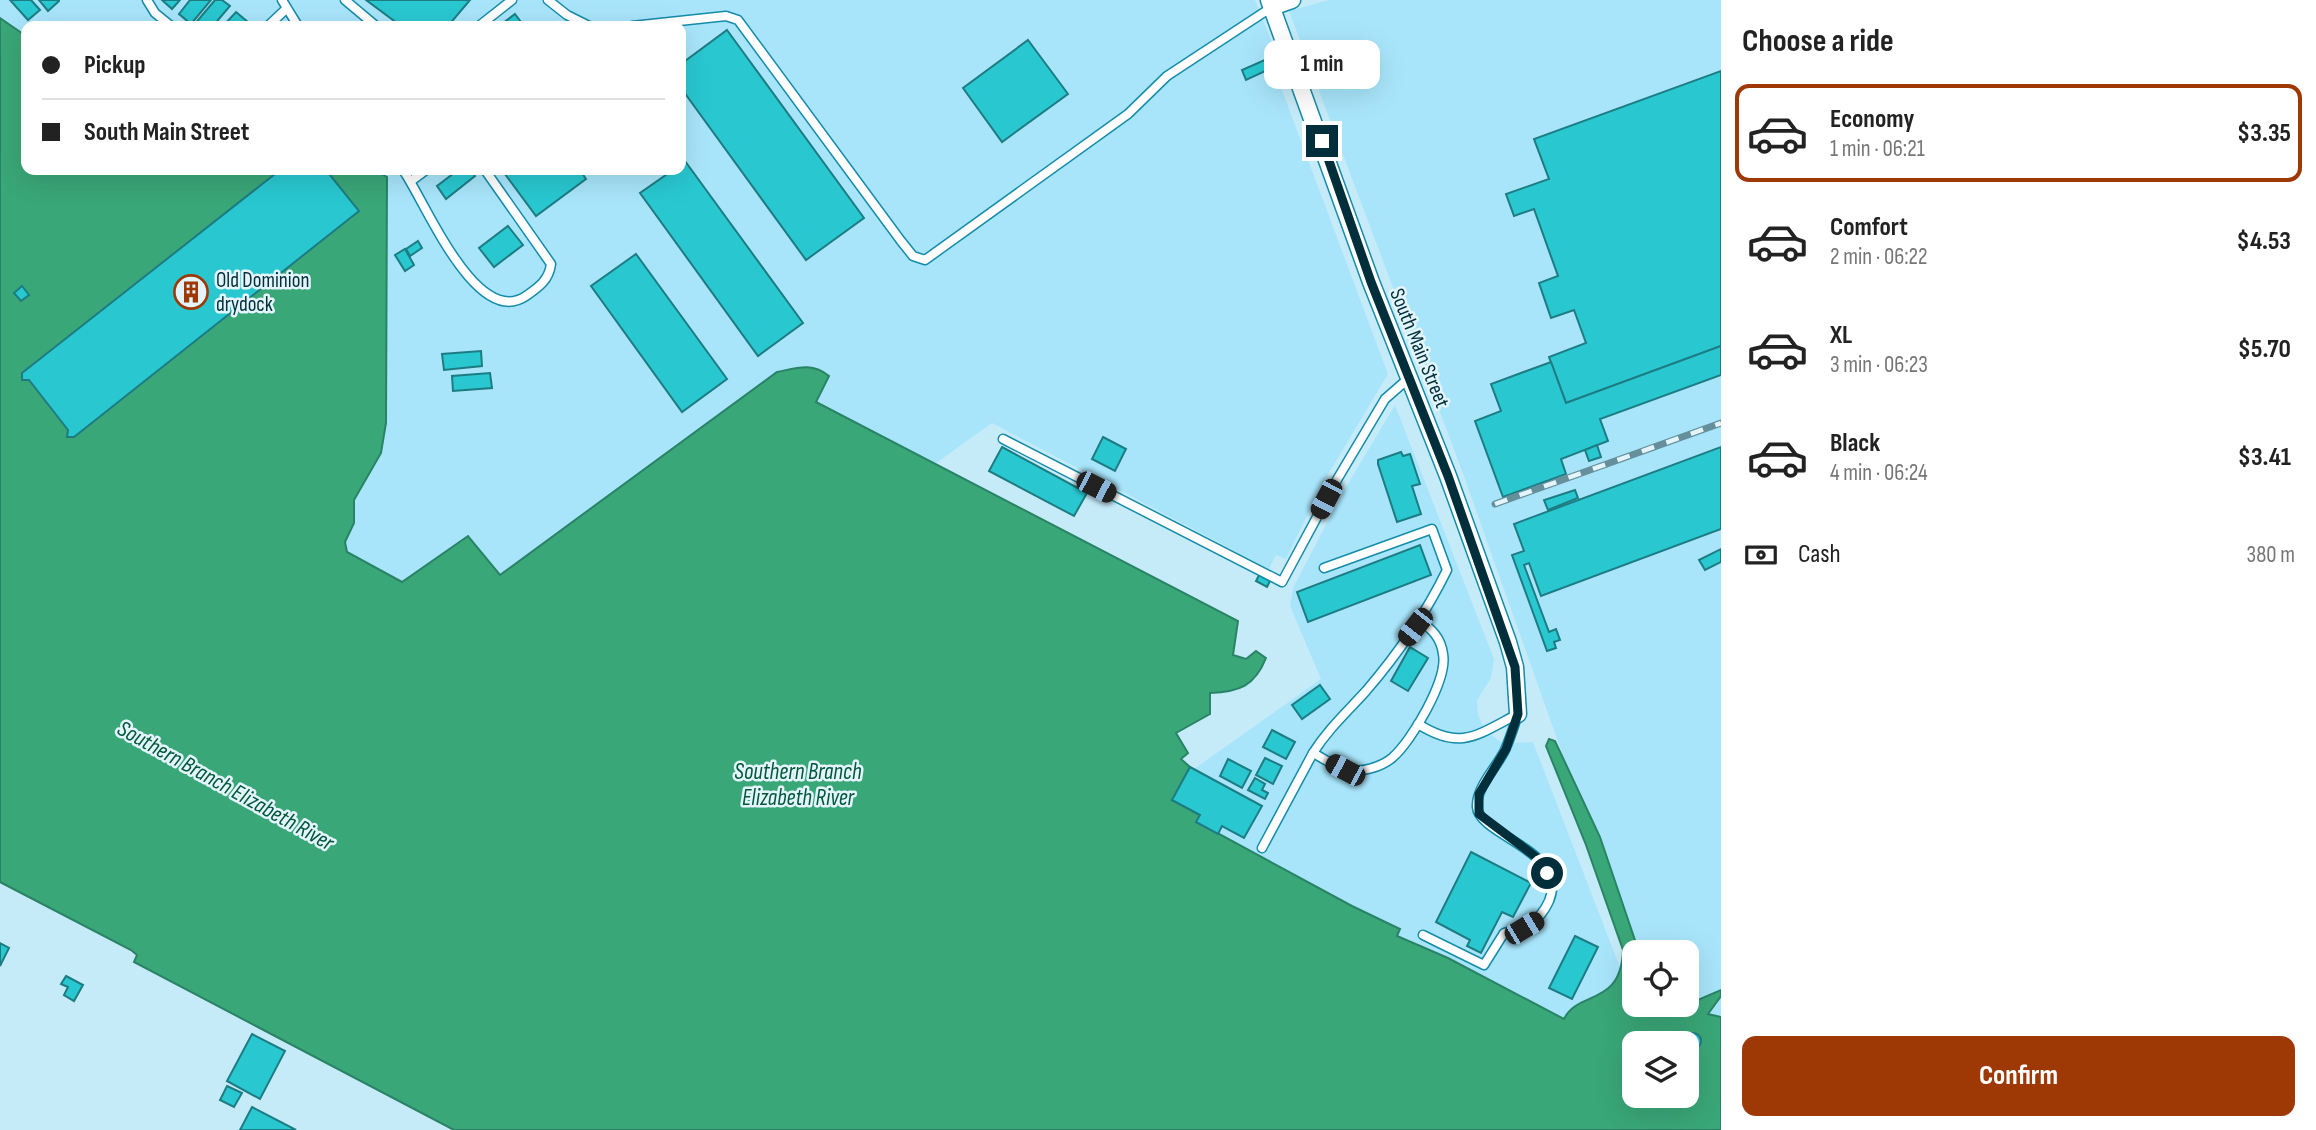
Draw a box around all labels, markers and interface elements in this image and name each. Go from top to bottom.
text: Choose a ride [1742,22,1894,61]
callout: 1 min [1264,40,1380,88]
text: Pickup [84,50,146,81]
text: 1 min [1301,50,1343,78]
icon: car [1746,102,1809,165]
text: Economy [1830,104,1914,135]
text: South Main Street [84,117,249,148]
text: $3.35 [2237,118,2291,149]
route end [1306,125,1338,157]
text: 1 min · 06:21 [1830,135,1925,163]
icon: car [1746,210,1809,273]
text: Comfort [1830,212,1908,243]
text: $4.53 [2237,226,2291,257]
text: 2 min · 06:22 [1830,243,1928,271]
place label: Old Dominion drydock [216,268,309,317]
building icon: Old Dominion drydock [172,273,210,311]
street label: South Main Street [1384,285,1455,411]
icon: car [1746,318,1809,381]
text: XL [1830,320,1852,351]
text: $5.70 [2238,334,2291,365]
text: 3 min · 06:23 [1830,351,1928,379]
icon: car [1746,426,1809,489]
text: Black [1830,428,1880,459]
text: $3.41 [2238,442,2291,473]
text: 4 min · 06:24 [1830,459,1928,487]
car [1073,468,1120,506]
car [1307,476,1346,522]
icon: cash [1742,536,1780,574]
text: Cash [1798,539,1841,570]
text: 380 m [2247,541,2295,569]
car [1394,604,1437,650]
water label: Southern Branch Elizabeth River [112,715,340,858]
car [1322,751,1369,789]
water label: Southern Branch Elizabeth River [734,758,862,812]
route start [1531,857,1563,889]
car [1501,908,1548,948]
map controls [1622,940,1699,1108]
button: locate [1622,940,1699,1017]
button: layers [1622,1031,1699,1108]
button: Confirm [1742,1036,2295,1116]

